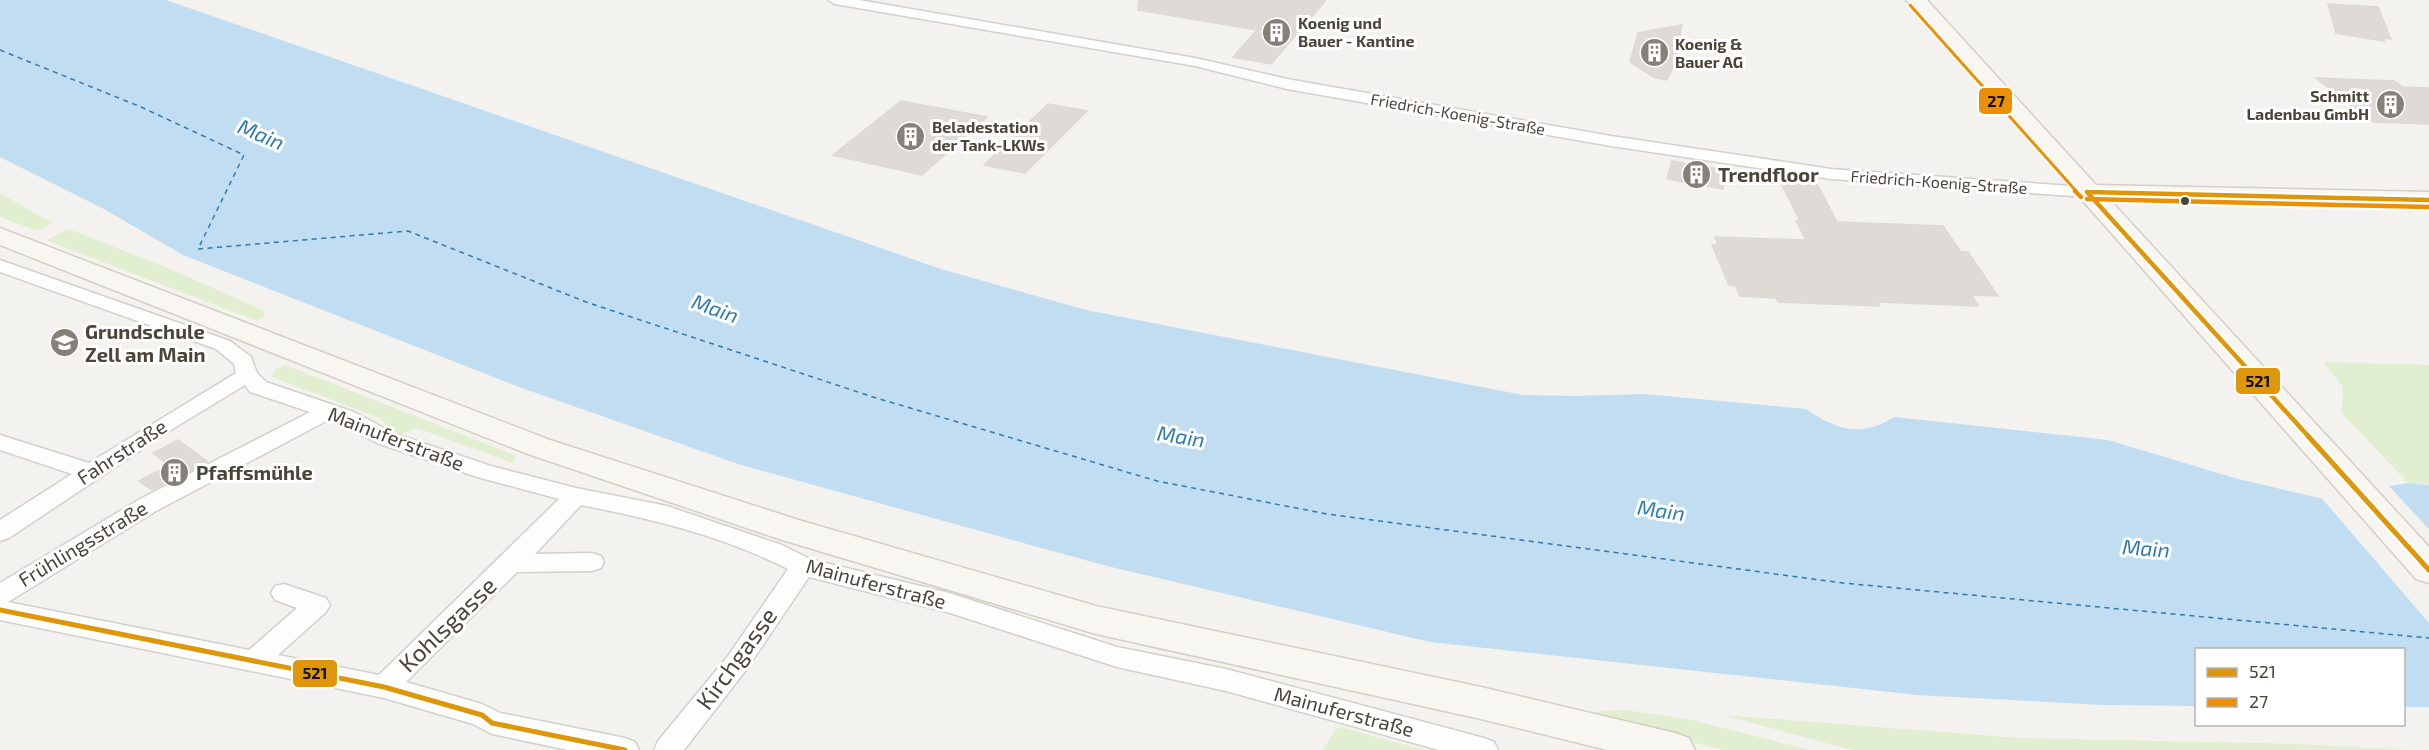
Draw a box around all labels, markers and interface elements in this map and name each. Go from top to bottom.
place label: Koenig und Bauer - Kantine [1298,13,1414,50]
building icon: Koenig und Bauer - Kantine [1261,16,1293,48]
place label: Koenig & Bauer AG [1675,34,1743,71]
building icon: Koenig & Bauer AG [1638,37,1670,69]
place label: Schmitt Ladenbau GmbH [2247,86,2369,123]
line badge: 27 [1978,87,2013,115]
street label: Friedrich-Koenig-Straße [1369,89,1547,138]
building icon: Schmitt Ladenbau GmbH [2374,89,2406,121]
text: 27 [1987,91,2005,110]
water label: Main [235,113,288,154]
place label: Beladestation der Tank-LKWs [932,117,1045,154]
building icon: Beladestation der Tank-LKWs [895,120,927,152]
building icon: Trendfloor [1681,159,1713,191]
place label: Trendfloor [1718,162,1819,186]
street label: Friedrich-Koenig-Straße [1850,166,2028,197]
unlabelled marker [2179,195,2191,207]
water label: Main [689,288,742,327]
place label: Grundschule Zell am Main [85,319,206,366]
school or university icon: Grundschule Zell am Main [48,327,80,359]
line badge: 521 [2235,367,2281,395]
text: 521 [2245,371,2271,390]
street label: Mainuferstraße [325,401,468,475]
street label: Fahrstraße [72,413,171,489]
water label: Main [1156,419,1207,452]
building icon: Pfaffsmühle [159,457,191,489]
place label: Pfaffsmühle [196,460,313,484]
water label: Main [1636,494,1687,525]
street label: Frühlingsstraße [14,495,151,591]
water label: Main [2121,533,2171,562]
street label: Mainuferstraße [804,553,949,613]
street label: Kohlsgasse [392,570,502,678]
street label: Kirchgasse [689,602,782,715]
legend [2195,648,2405,726]
line badge: 521 [292,659,338,688]
text: 521 [2249,660,2276,682]
text: 521 [302,663,328,682]
street label: Mainuferstraße [1272,681,1417,741]
text: 27 [2249,690,2268,712]

